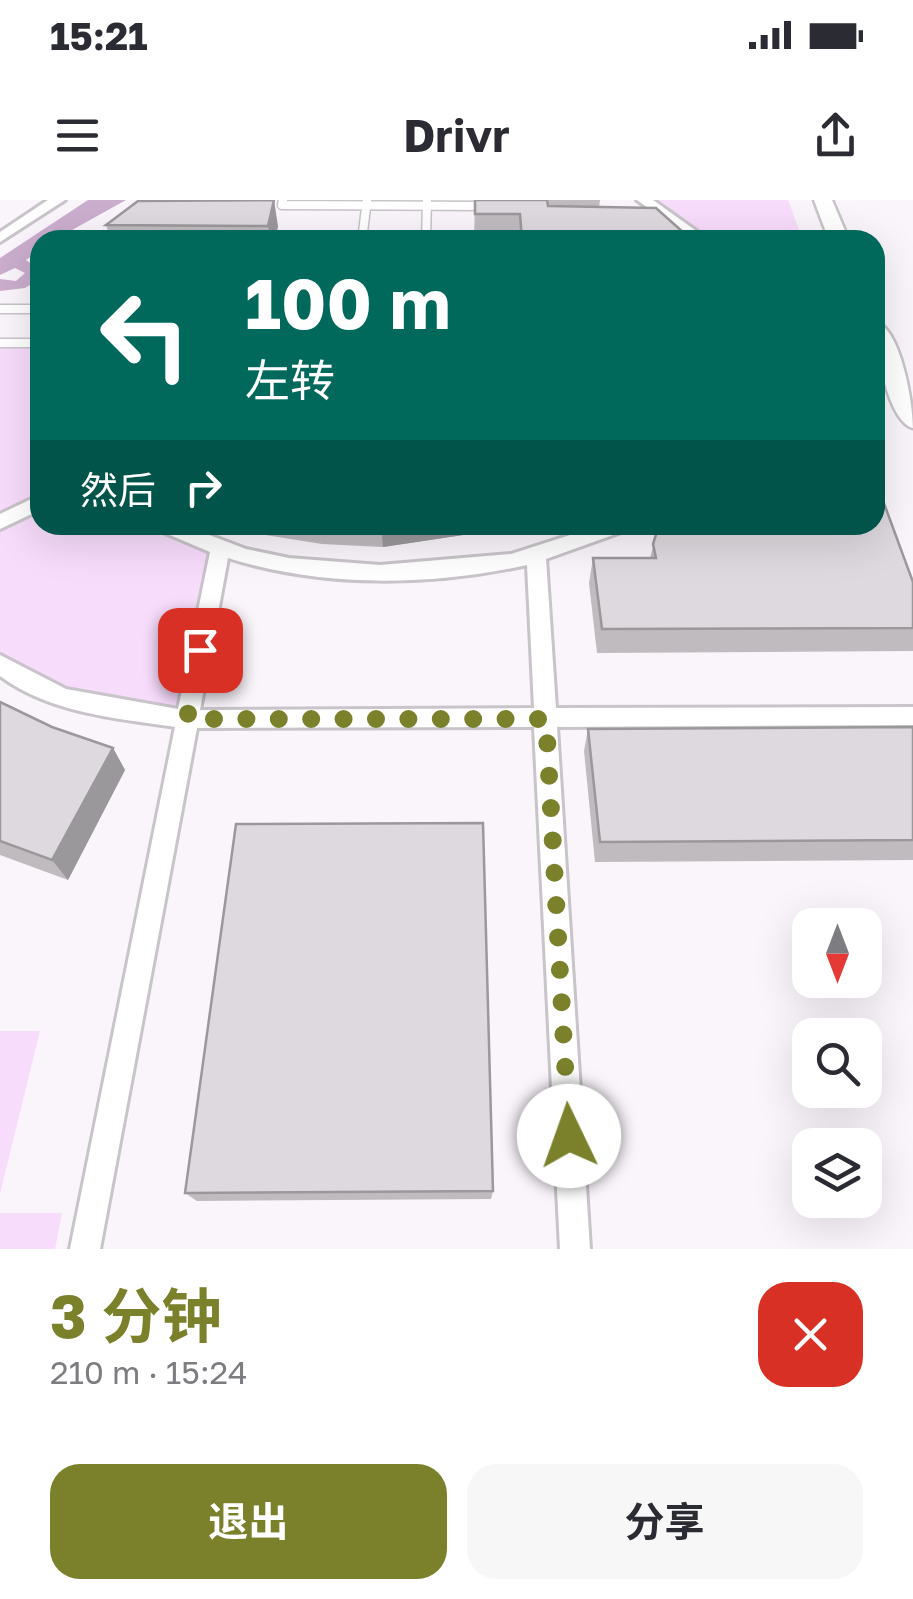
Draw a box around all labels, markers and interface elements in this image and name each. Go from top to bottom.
text: 15:21 [50,13,148,58]
icon: menu [50,108,105,163]
text: Drivr [403,108,510,162]
icon: share [808,108,863,163]
text: 100 m [245,260,451,344]
icon: left [80,270,210,400]
text: 左转 [245,353,335,407]
icon: right [176,460,231,515]
text: 然后 [80,467,156,512]
pin [158,608,243,693]
icon: arrive [173,623,228,678]
north arrow [792,908,882,998]
map controls [792,908,882,1218]
button: search [792,1018,882,1108]
position arrow [517,1084,621,1188]
button: layers [792,1128,882,1218]
text: 3 分钟 [50,1279,222,1351]
button: close [758,1282,863,1387]
text: 210 m · 15:24 [50,1353,248,1391]
button: 退出 [50,1464,447,1579]
button: 分享 [467,1464,863,1579]

